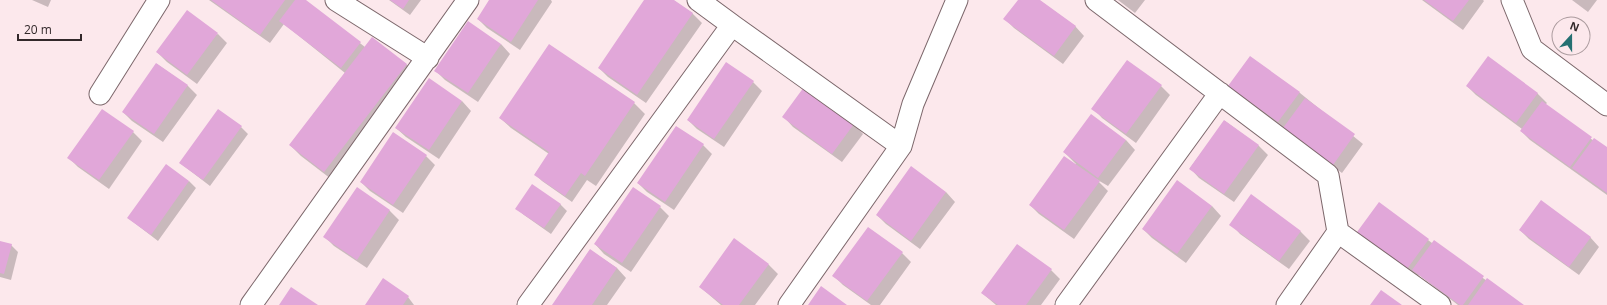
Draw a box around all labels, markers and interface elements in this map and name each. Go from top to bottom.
scale bar [18,16,81,42]
north arrow [1551,16,1591,56]
text: N [1568,18,1582,35]
text: 20 m [24,21,52,38]

